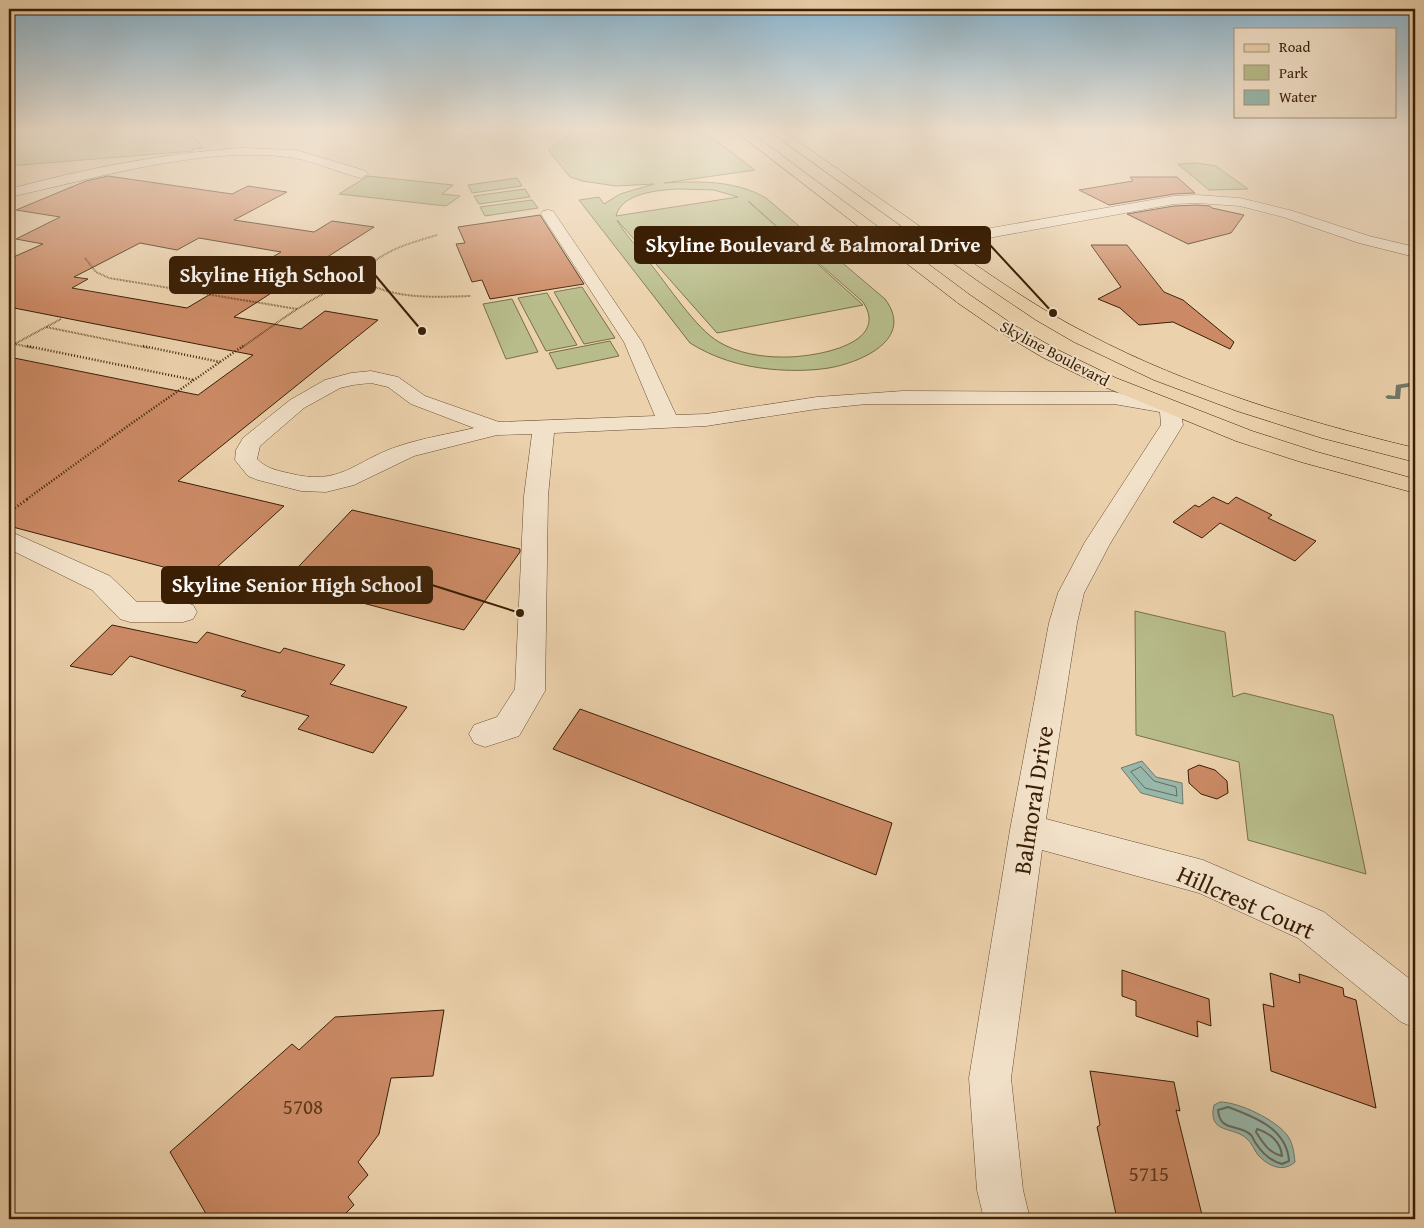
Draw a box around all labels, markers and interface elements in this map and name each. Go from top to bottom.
legend [1234,28,1396,118]
text: Road [1279,36,1310,57]
text: Park [1279,62,1308,83]
text: Water [1279,86,1317,107]
callout: Skyline Boulevard & Balmoral Drive [635,227,990,263]
text: Skyline Boulevard & Balmoral Drive [646,229,980,260]
callout: Skyline High School [170,257,375,293]
text: Skyline High School [180,259,365,290]
street label: Skyline Boulevard [996,314,1114,392]
callout: Skyline Senior High School [162,567,432,603]
text: Skyline Senior High School [172,569,423,600]
street label: Balmoral Drive [1004,723,1062,877]
street label: Hillcrest Court [1172,856,1321,948]
house number: 5708 [283,1091,323,1122]
house number: 5715 [1129,1158,1169,1189]

